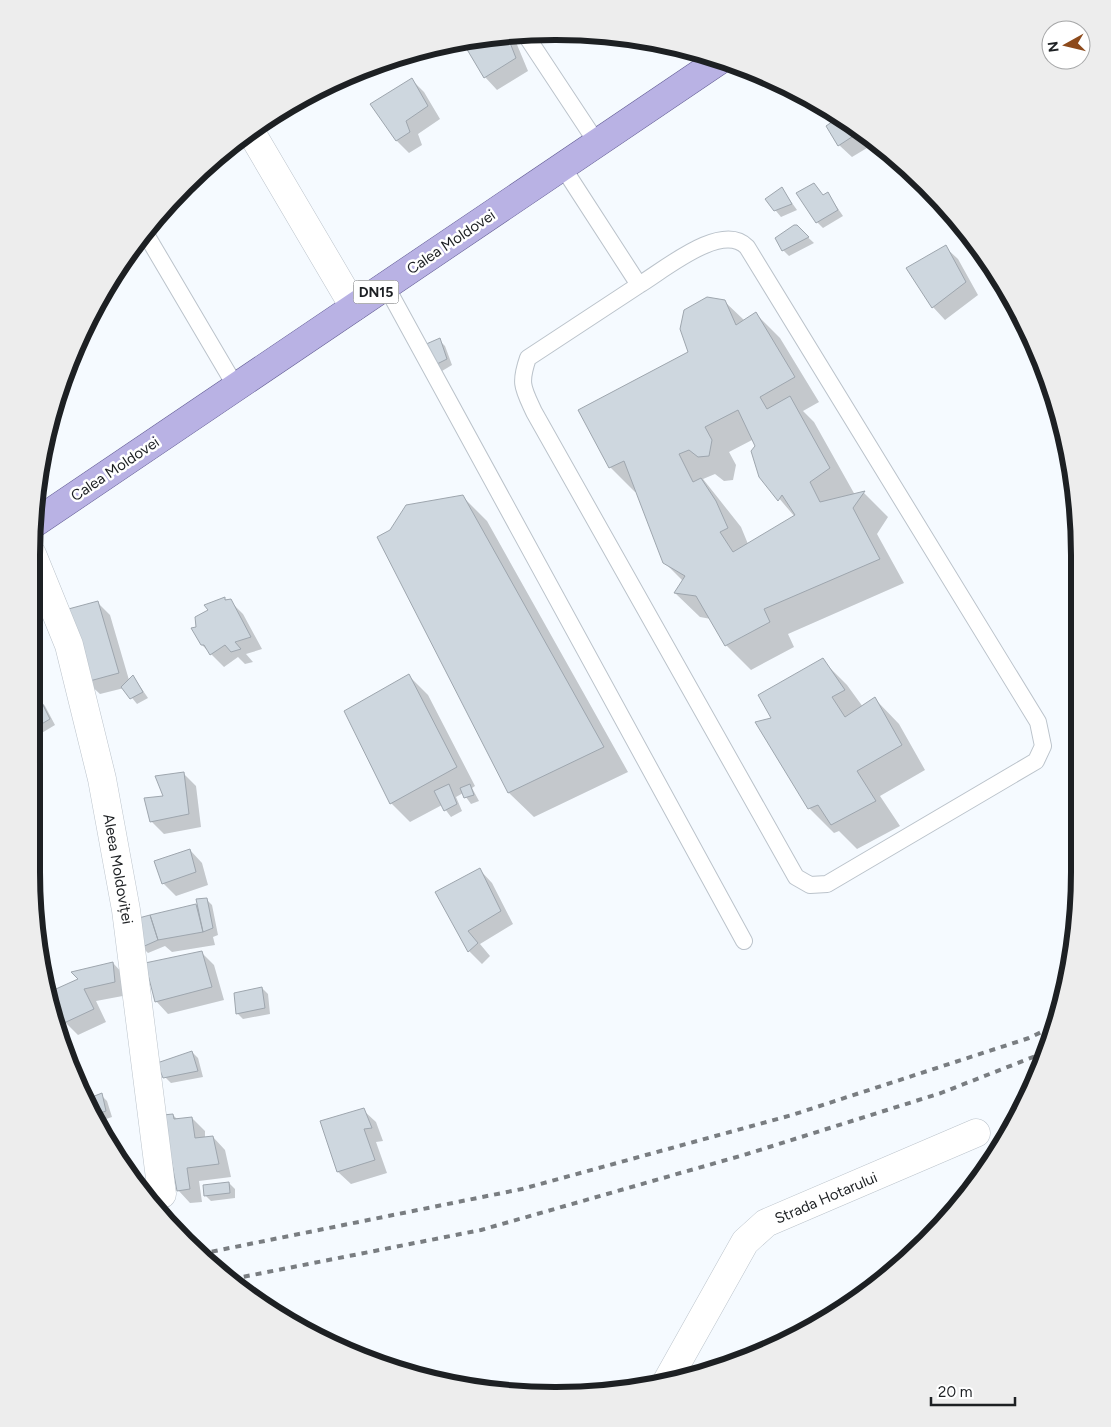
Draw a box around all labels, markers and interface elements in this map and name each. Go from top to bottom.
north arrow [1041,20,1091,70]
text: N [1044,40,1063,53]
street label: Calea Moldovei [403,206,499,278]
road number: DN15 [354,280,398,304]
street label: Calea Moldovei [67,433,163,505]
street label: Aleea Moldoviței [99,812,137,926]
street label: Strada Hotarului [772,1168,880,1228]
scale bar [931,1374,1015,1406]
text: 20 m [938,1383,972,1401]

